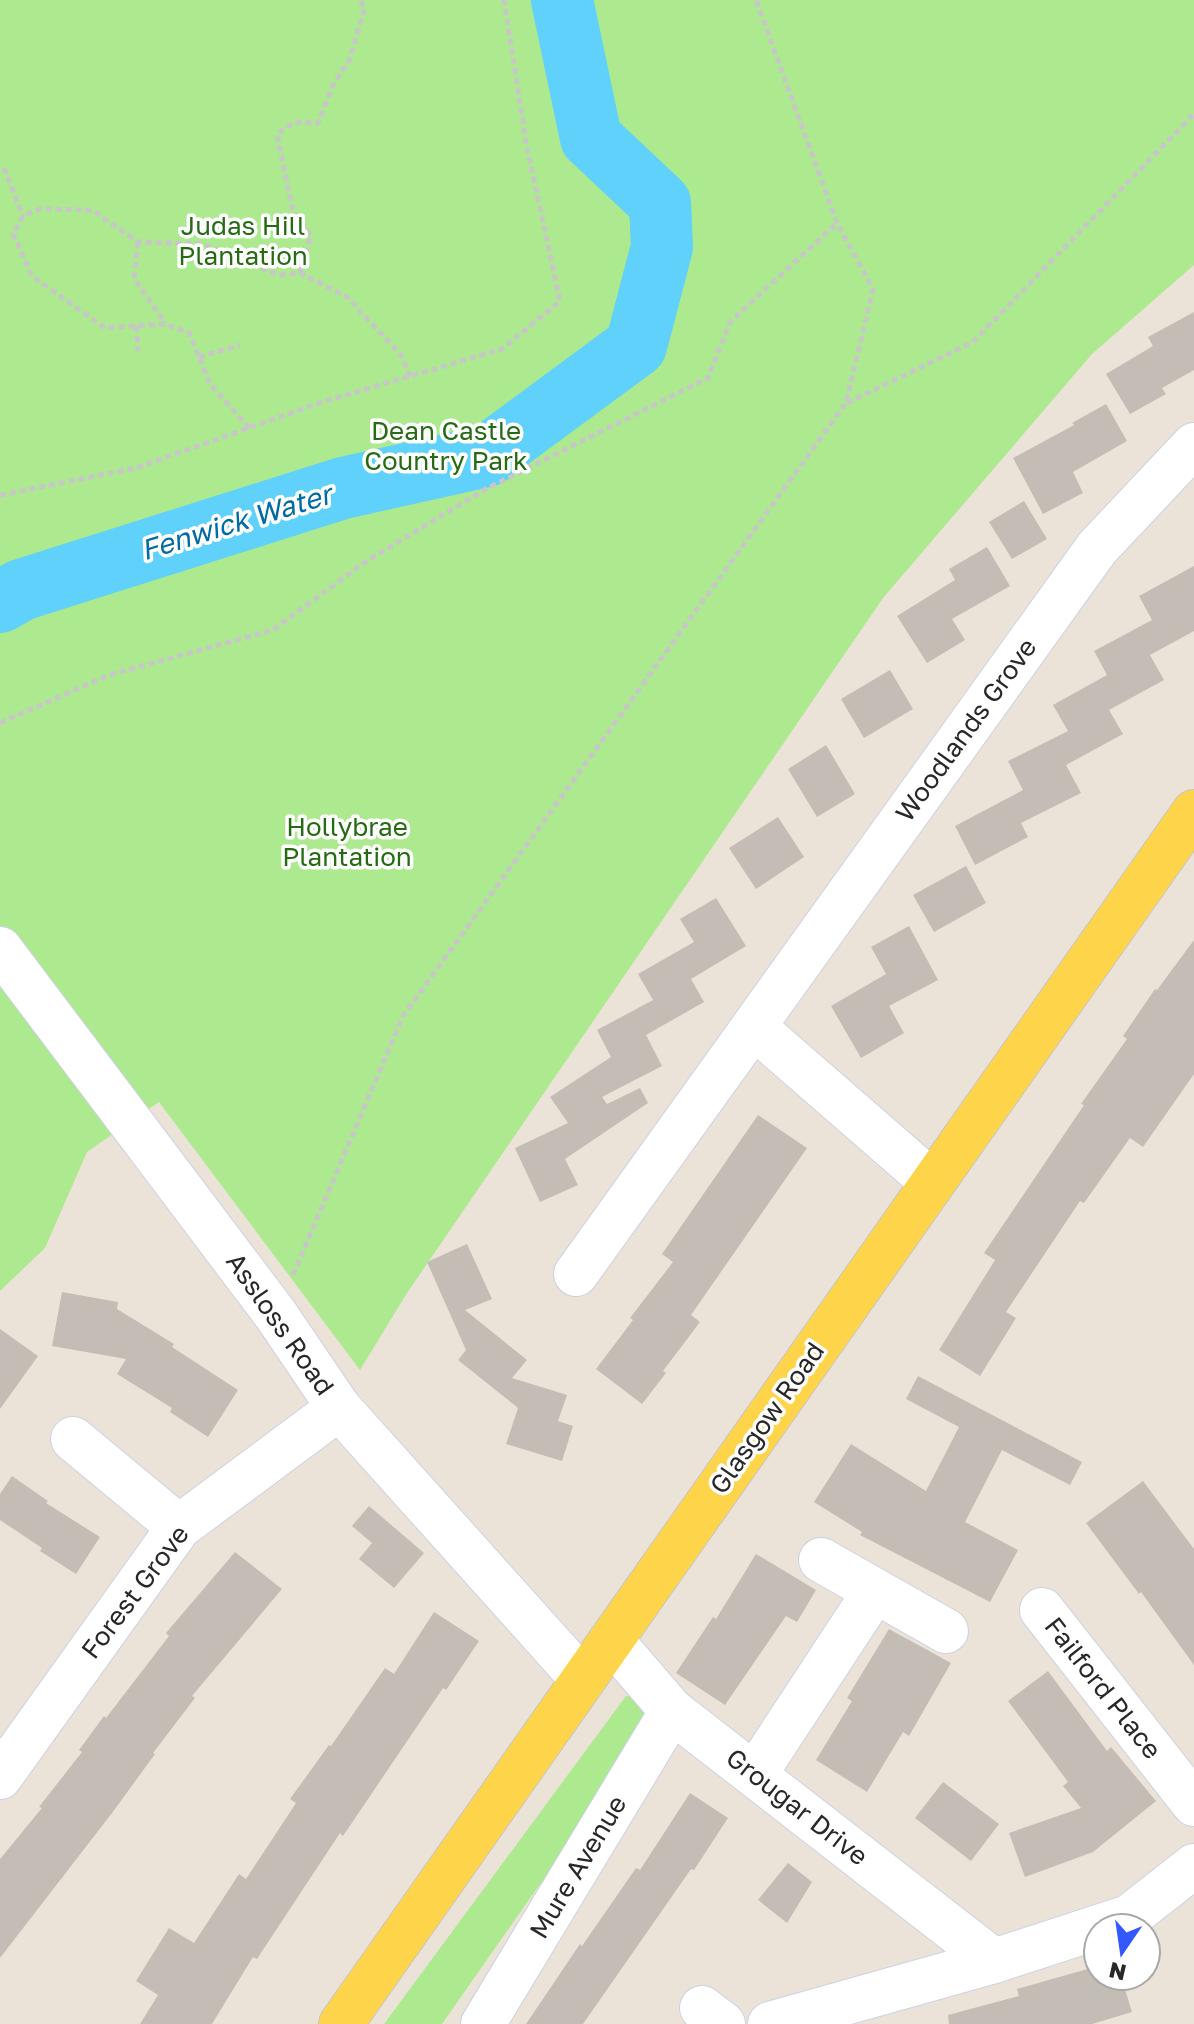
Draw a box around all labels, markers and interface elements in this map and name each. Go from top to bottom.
park label: Judas Hill Plantation [178,210,308,271]
park label: Dean Castle Country Park [364,415,528,476]
water label: Fenwick Water [137,476,339,566]
street label: Woodlands Grove [889,632,1042,827]
park label: Hollybrae Plantation [282,811,412,872]
street label: Assloss Road [220,1247,341,1401]
street label: Glasgow Road [703,1336,830,1499]
street label: Forest Grove [74,1519,195,1664]
street label: Failford Place [1039,1611,1168,1765]
street label: Grougar Drive [720,1742,874,1872]
street label: Mure Avenue [523,1790,632,1944]
north arrow [1082,1912,1162,1992]
text: N [1106,1957,1129,1987]

